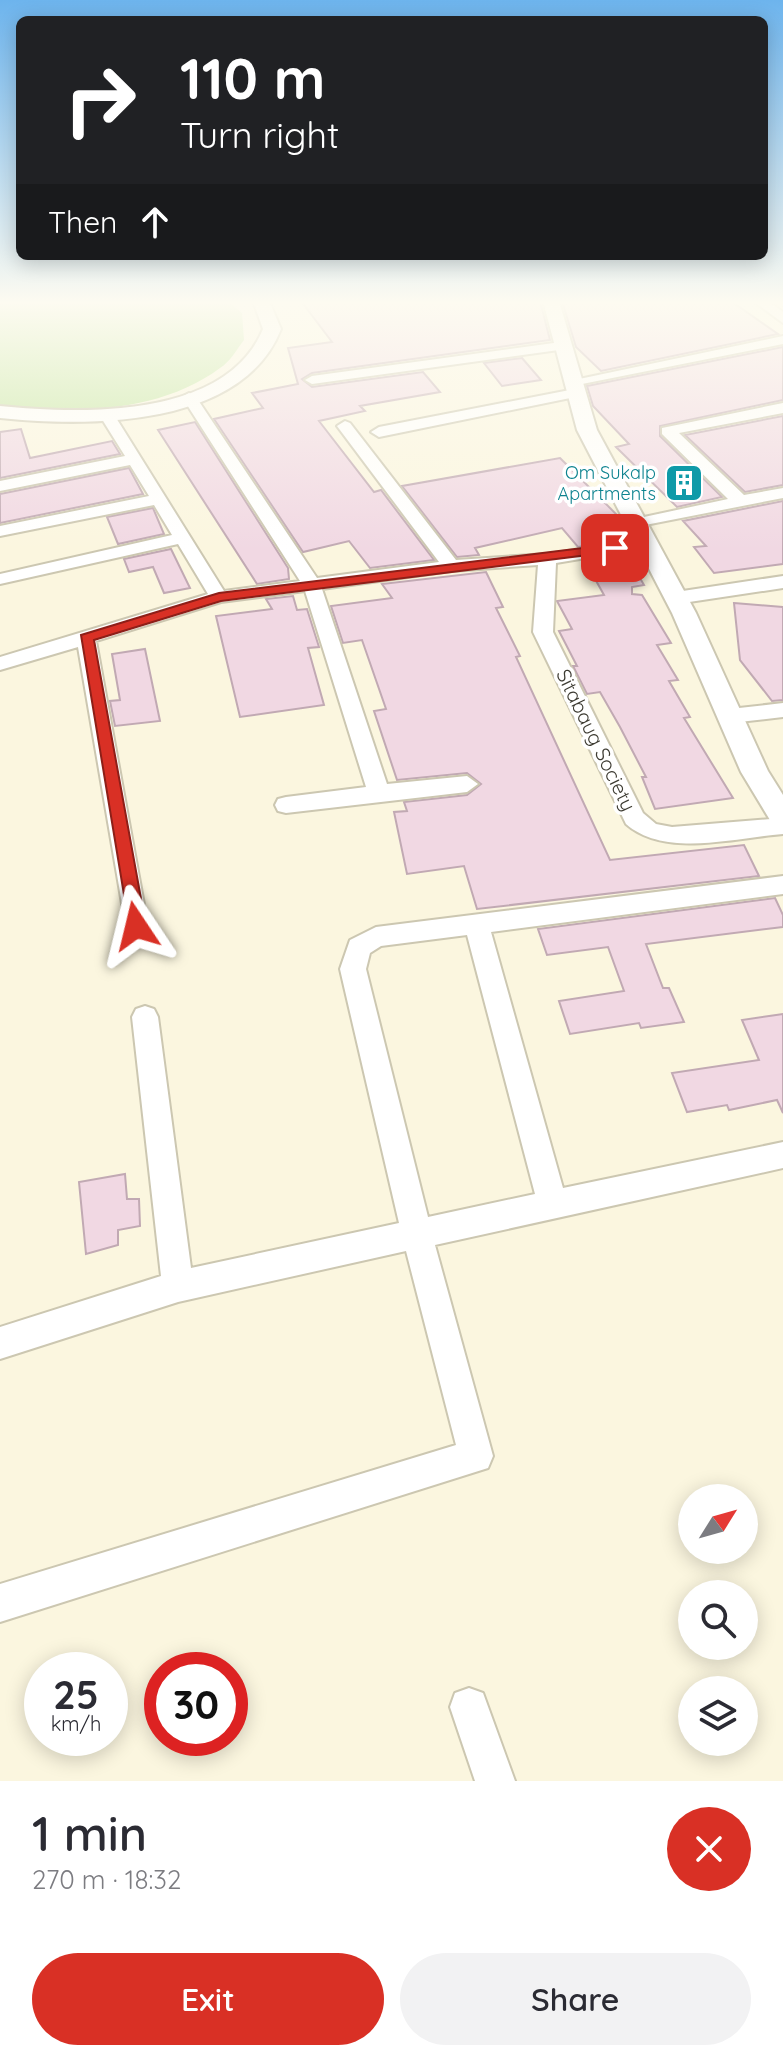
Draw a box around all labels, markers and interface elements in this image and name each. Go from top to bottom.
text: 110 m [180,43,325,113]
icon: right [48,48,152,152]
text: Turn right [180,112,339,157]
icon: ahead [133,200,177,244]
text: Then [48,203,117,241]
place label: Om Sukalp Apartments [558,461,656,505]
building icon: Om Sukalp Apartments [663,462,705,504]
pin [581,514,649,582]
icon: arrive [593,526,637,570]
street label: Sitabaug Society [551,665,642,815]
position arrow [94,884,178,968]
north arrow [678,1484,758,1564]
map controls [678,1484,758,1756]
button: search [678,1580,758,1660]
speed limit sign: 30 [144,1652,248,1756]
text: 25 [53,1669,99,1719]
button: layers [678,1676,758,1756]
text: km/h [51,1711,101,1736]
text: 1 min [32,1803,147,1863]
button: close [667,1807,751,1891]
text: 270 m · 18:32 [32,1863,181,1896]
button: Exit [32,1953,384,2045]
button: Share [400,1953,751,2045]

